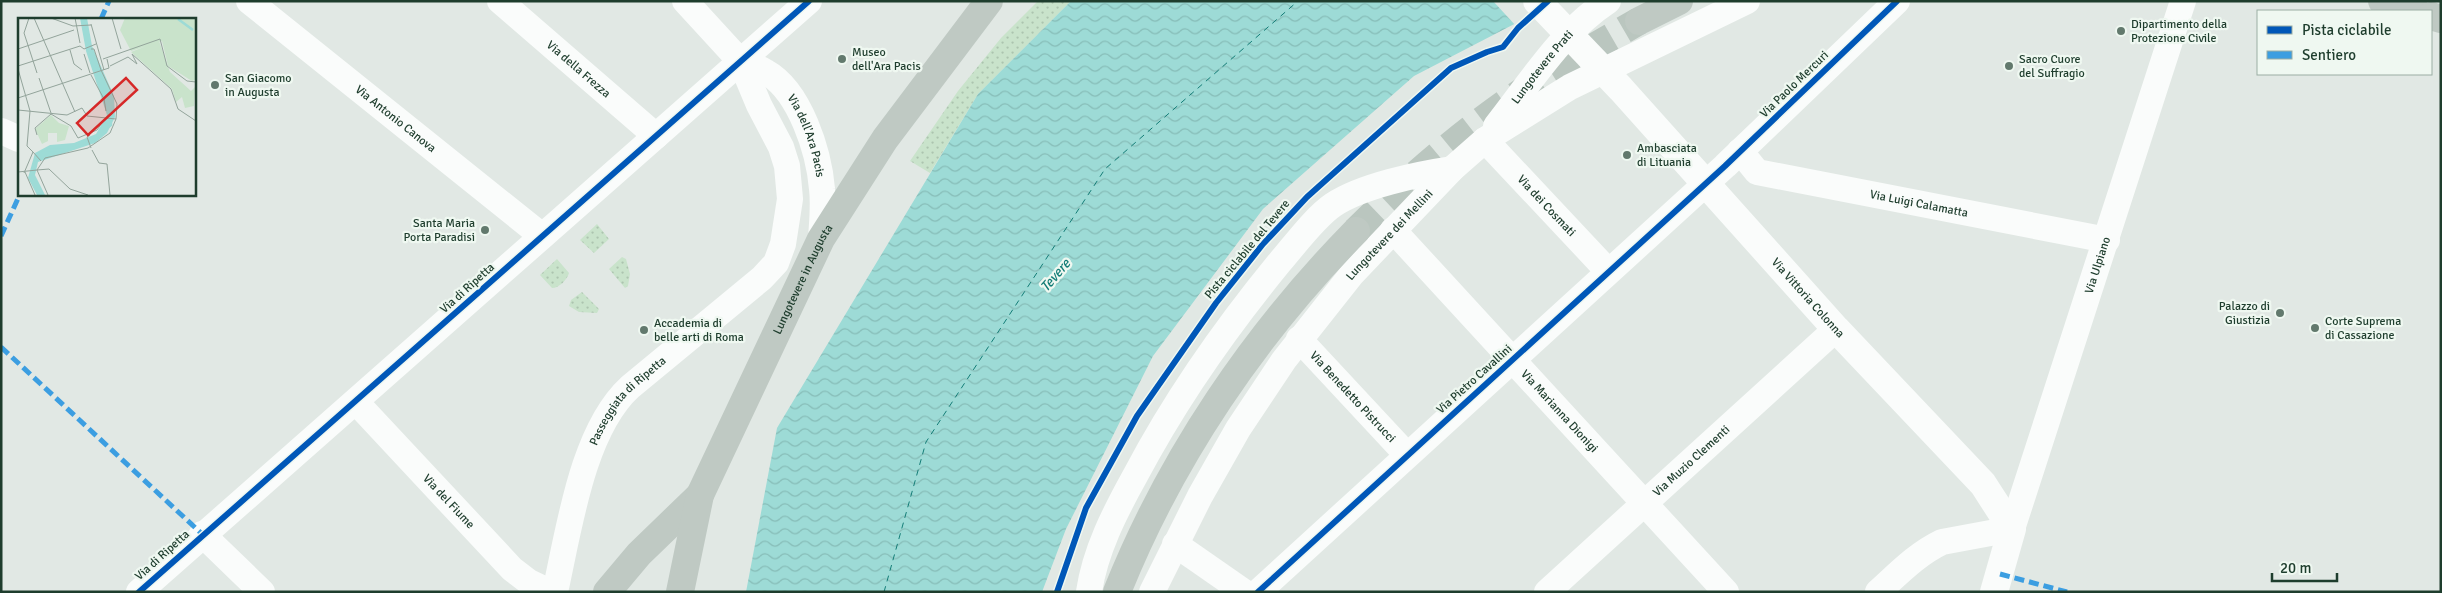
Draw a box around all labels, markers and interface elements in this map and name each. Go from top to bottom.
legend [2257,10,2432,75]
place label: Dipartimento della Protezione Civile [2131,17,2227,46]
inset map [18,18,195,195]
text: Pista ciclabile [2302,21,2391,39]
marker: Dipartimento della Protezione Civile [2115,25,2127,37]
street label: Lungotevere Prati [1508,27,1577,107]
street label: Via della Frezza [543,38,613,101]
place label: Museo dell'Ara Pacis [852,45,921,74]
text: Sentiero [2302,46,2356,64]
street label: Via Paolo Mercuri [1757,48,1832,121]
place label: Sacro Cuore del Suffragio [2019,52,2085,81]
marker: Museo dell'Ara Pacis [836,53,848,65]
marker: Sacro Cuore del Suffragio [2003,60,2015,72]
place label: San Giacomo in Augusta [225,71,292,100]
marker: San Giacomo in Augusta [209,79,221,91]
street label: Via Antonio Canova [352,82,439,156]
street label: Via dell'Ara Pacis [784,92,828,178]
place label: Ambasciata di Lituania [1637,141,1697,170]
marker: Ambasciata di Lituania [1621,149,1633,161]
street label: Via dei Cosmati [1514,172,1579,240]
street label: Lungotevere dei Mellini [1343,187,1436,283]
street label: Via Luigi Calamatta [1868,187,1969,221]
street label: Pista ciclabile del Tevere [1201,197,1293,302]
place label: Santa Maria Porta Paradisi [404,216,475,245]
street label: Lungotevere in Augusta [770,222,836,337]
marker: Santa Maria Porta Paradisi [479,224,491,236]
street label: Via Ulpiano [2082,235,2114,296]
water label: Tevere [1037,255,1075,295]
street label: Via Vittoria Colonna [1768,255,1848,341]
street label: Via di Ripetta [437,260,498,317]
place label: Palazzo di Giustizia [2219,299,2270,328]
marker: Palazzo di Giustizia [2274,307,2286,319]
place label: Corte Suprema di Cassazione [2325,314,2401,343]
place label: Accademia di belle arti di Roma [654,316,744,345]
marker: Corte Suprema di Cassazione [2309,322,2321,334]
marker: Accademia di belle arti di Roma [638,324,650,336]
street label: Via Pietro Cavallini [1433,341,1515,417]
street label: Via Benedetto Pistrucci [1306,348,1399,446]
street label: Passeggiata di Ripetta [586,353,669,448]
street label: Via Marianna Dionigi [1517,367,1601,456]
street label: Via Muzio Clementi [1650,422,1733,500]
street label: Via del Fiume [419,471,478,532]
street label: Via di Ripetta [132,527,193,584]
scale bar [2272,550,2337,582]
text: 20 m [2280,559,2311,577]

